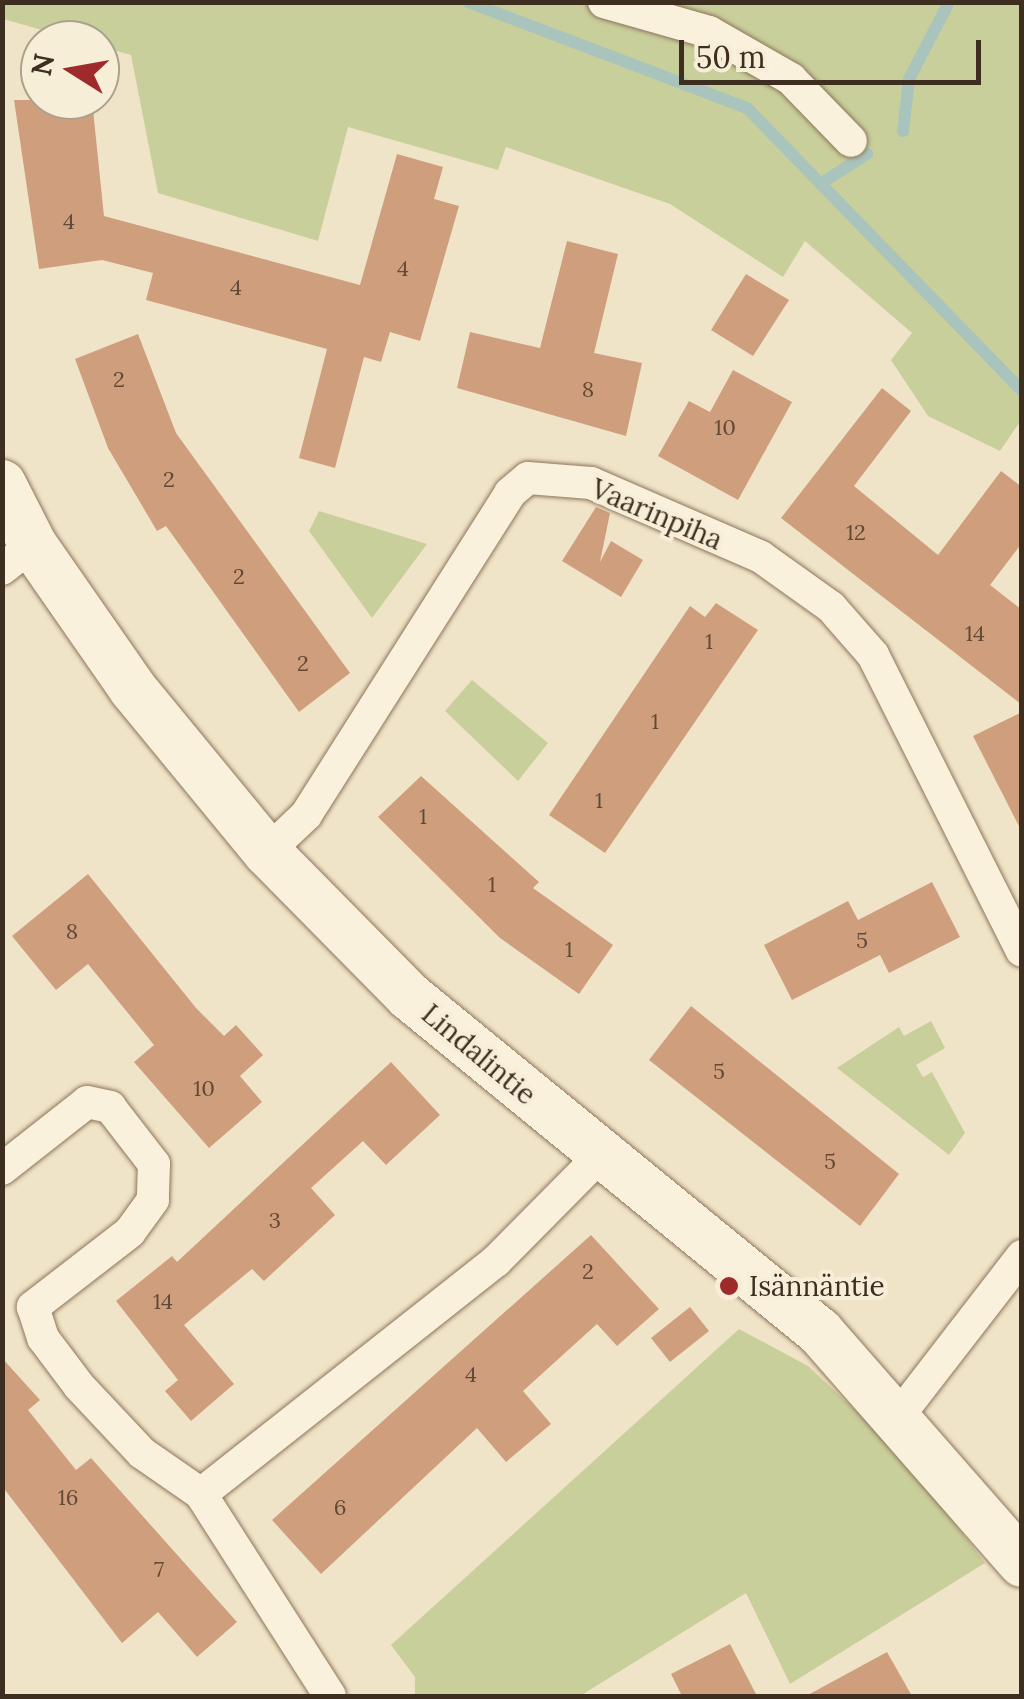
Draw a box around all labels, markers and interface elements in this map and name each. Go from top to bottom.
north arrow [20,20,120,120]
scale bar [684,20,986,82]
text: 50 m [696,38,766,76]
text: N [23,51,62,79]
house number: 4 [63,209,75,235]
house number: 4 [397,256,409,282]
house number: 4 [230,275,242,301]
house number: 2 [113,367,125,393]
house number: 8 [582,377,594,403]
house number: 10 [714,415,736,441]
house number: 2 [163,467,175,493]
street label: Vaarinpiha [586,471,728,557]
house number: 12 [846,520,866,546]
house number: 2 [233,564,245,590]
house number: 14 [965,621,985,647]
house number: 1 [705,629,713,655]
house number: 2 [297,651,309,677]
house number: 1 [651,709,659,735]
house number: 1 [595,788,603,814]
house number: 1 [419,804,427,830]
house number: 1 [488,872,496,898]
house number: 8 [66,919,78,945]
house number: 5 [856,928,868,954]
house number: 1 [565,937,573,963]
street label: Lindalintie [415,997,543,1111]
house number: 5 [713,1059,725,1085]
house number: 10 [193,1076,215,1102]
house number: 5 [824,1149,836,1175]
house number: 3 [269,1208,281,1234]
house number: 2 [582,1259,594,1285]
place label: Isännäntie [749,1269,885,1303]
marker: Isännäntie [718,1275,740,1297]
house number: 14 [153,1289,173,1315]
house number: 4 [465,1362,477,1388]
house number: 16 [58,1485,78,1511]
house number: 6 [334,1495,346,1521]
house number: 7 [154,1557,164,1583]

